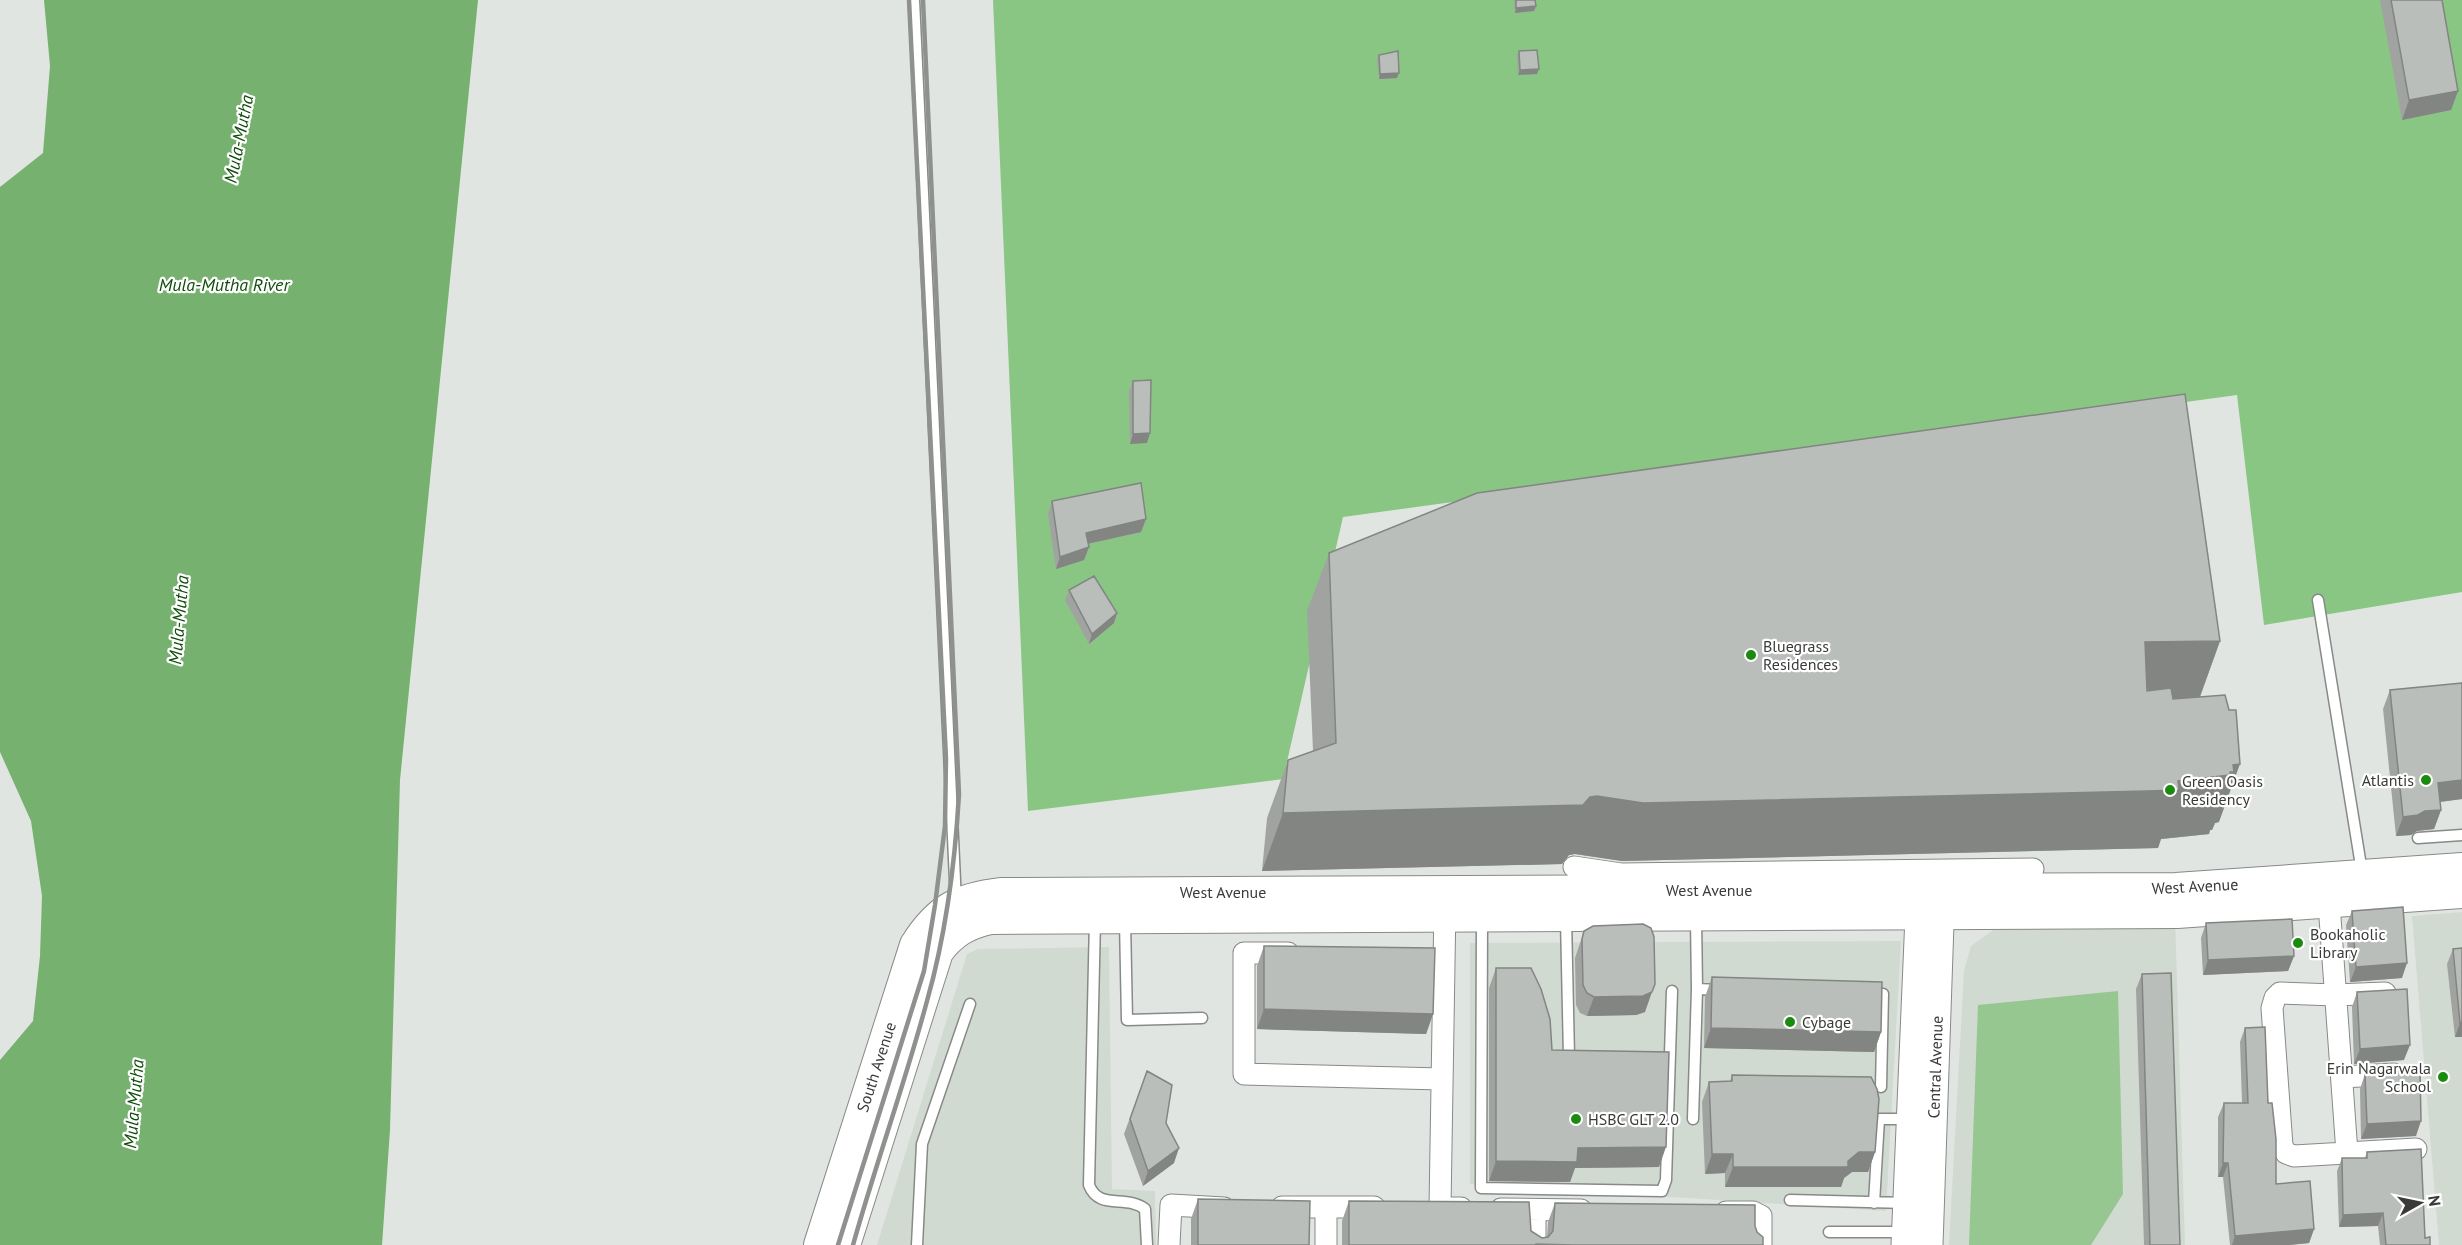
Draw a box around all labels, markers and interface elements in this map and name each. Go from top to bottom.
water label: Mula-Mutha [219,93,258,185]
water label: Mula-Mutha River [159,273,290,296]
water label: Mula-Mutha [163,574,194,665]
place label: Bluegrass Residences [1763,636,1838,674]
marker: Bluegrass Residences [1744,648,1758,662]
place label: Atlantis [2362,770,2414,790]
place label: Green Oasis Residency [2182,771,2263,809]
marker: Atlantis [2419,773,2433,787]
marker: Green Oasis Residency [2163,783,2177,797]
street label: West Avenue [2151,874,2239,898]
street label: West Avenue [1666,880,1752,900]
street label: West Avenue [1180,882,1266,902]
place label: Bookaholic Library [2310,924,2386,962]
marker: Bookaholic Library [2291,936,2305,950]
place label: Cybage [1802,1012,1851,1032]
marker: Cybage [1783,1015,1797,1029]
street label: Central Avenue [1923,1015,1947,1119]
street label: South Avenue [852,1019,900,1115]
water label: Mula-Mutha [118,1058,149,1149]
place label: Erin Nagarwala School [2327,1058,2431,1096]
marker: Erin Nagarwala School [2436,1070,2450,1084]
place label: HSBC GLT 2.0 [1588,1109,1679,1129]
marker: HSBC GLT 2.0 [1569,1112,1583,1126]
north arrow [2390,1173,2450,1233]
text: N [2424,1194,2446,1207]

